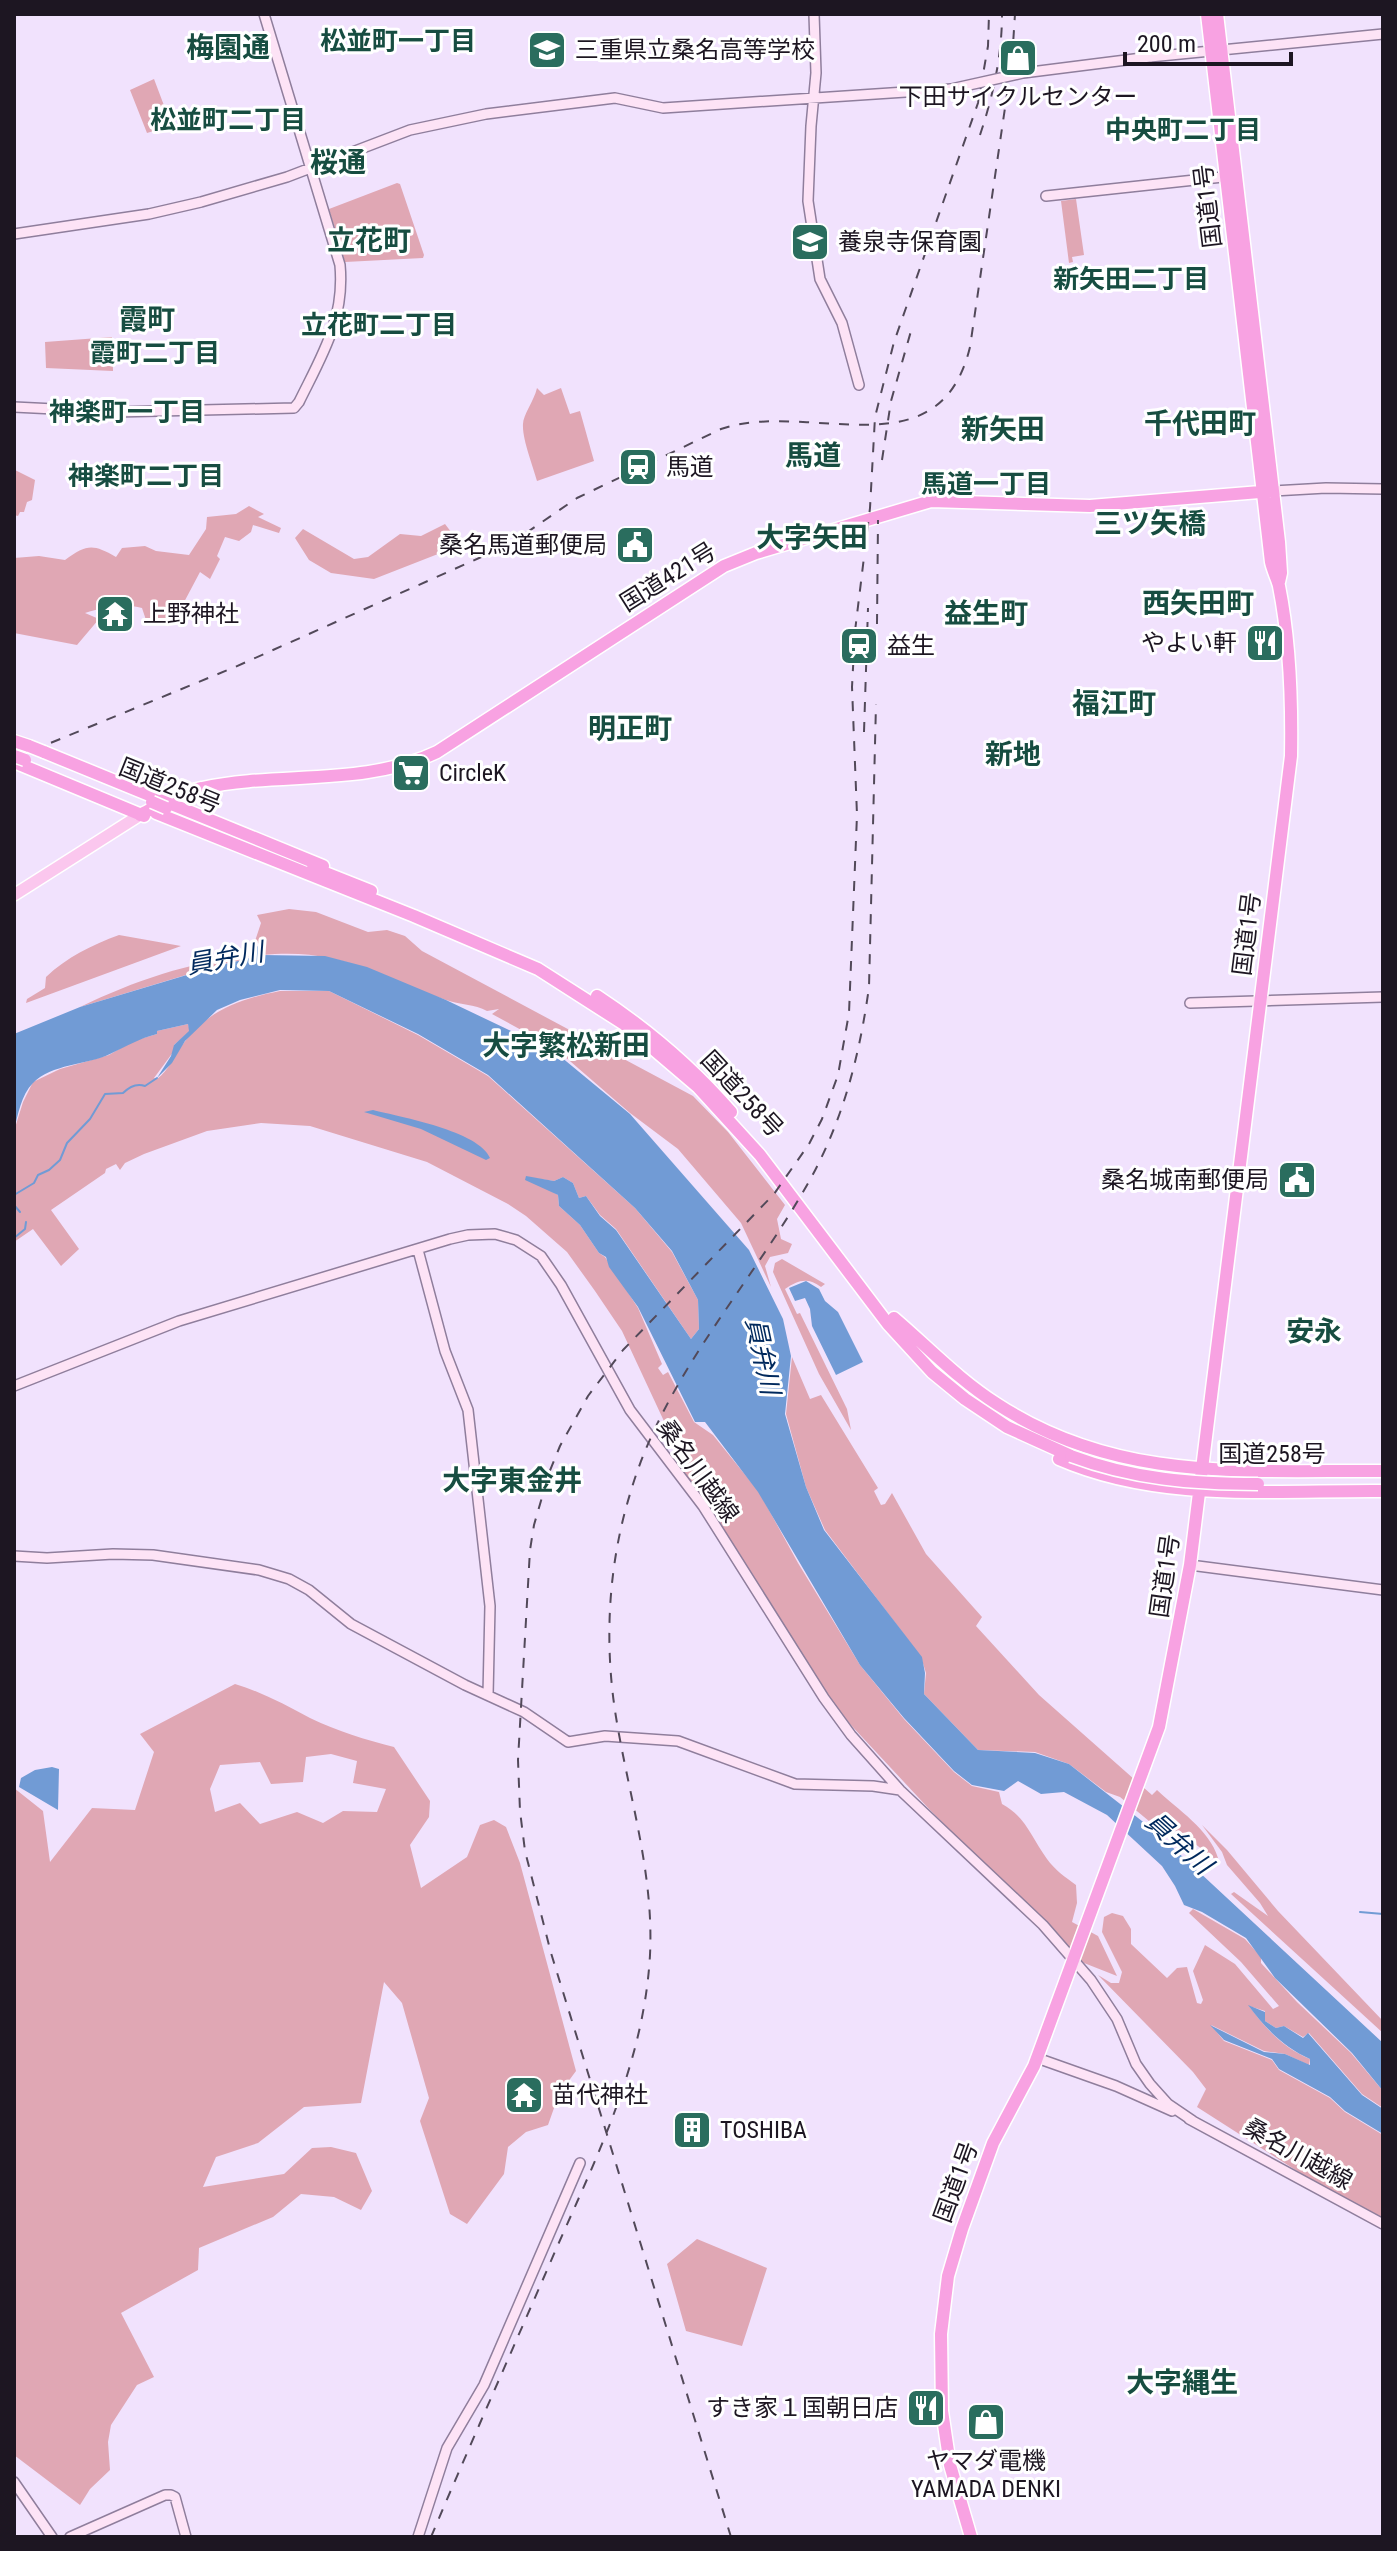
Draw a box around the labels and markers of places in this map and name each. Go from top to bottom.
school or university icon: 三重県立桑名高等学校 [526,29,568,71]
place label: 三重県立桑名高等学校 [575,36,815,64]
shop icon: 下田サイクルセンター [997,37,1039,79]
place label: 下田サイクルセンター [899,83,1137,111]
school or university icon: 養泉寺保育園 [789,221,831,263]
place label: 養泉寺保育園 [838,228,982,256]
station icon: 馬道 [617,446,659,488]
place label: 馬道 [666,453,714,481]
public building icon: 桑名馬道郵便局 [614,524,656,566]
place label: 桑名馬道郵便局 [439,531,607,559]
temple icon: 上野神社 [94,593,136,635]
place label: 上野神社 [143,600,239,628]
restaurant icon: やよい軒 [1244,622,1286,664]
station icon: 益生 [838,625,880,667]
place label: やよい軒 [1141,629,1237,657]
place label: 益生 [887,632,935,660]
supermarket icon: CircleK [390,752,432,794]
place label: CircleK [439,759,506,787]
public building icon: 桑名城南郵便局 [1276,1159,1318,1201]
place label: 桑名城南郵便局 [1101,1166,1269,1194]
temple icon: 苗代神社 [503,2074,545,2116]
place label: 苗代神社 [552,2081,648,2109]
building icon: TOSHIBA [671,2109,713,2151]
place label: TOSHIBA [720,2116,807,2144]
restaurant icon: すき家１国朝日店 [905,2387,947,2429]
place label: すき家１国朝日店 [706,2394,898,2422]
shop icon: ヤマダ電機 YAMADA DENKI [965,2401,1007,2443]
place label: ヤマダ電機 YAMADA DENKI [911,2447,1061,2503]

